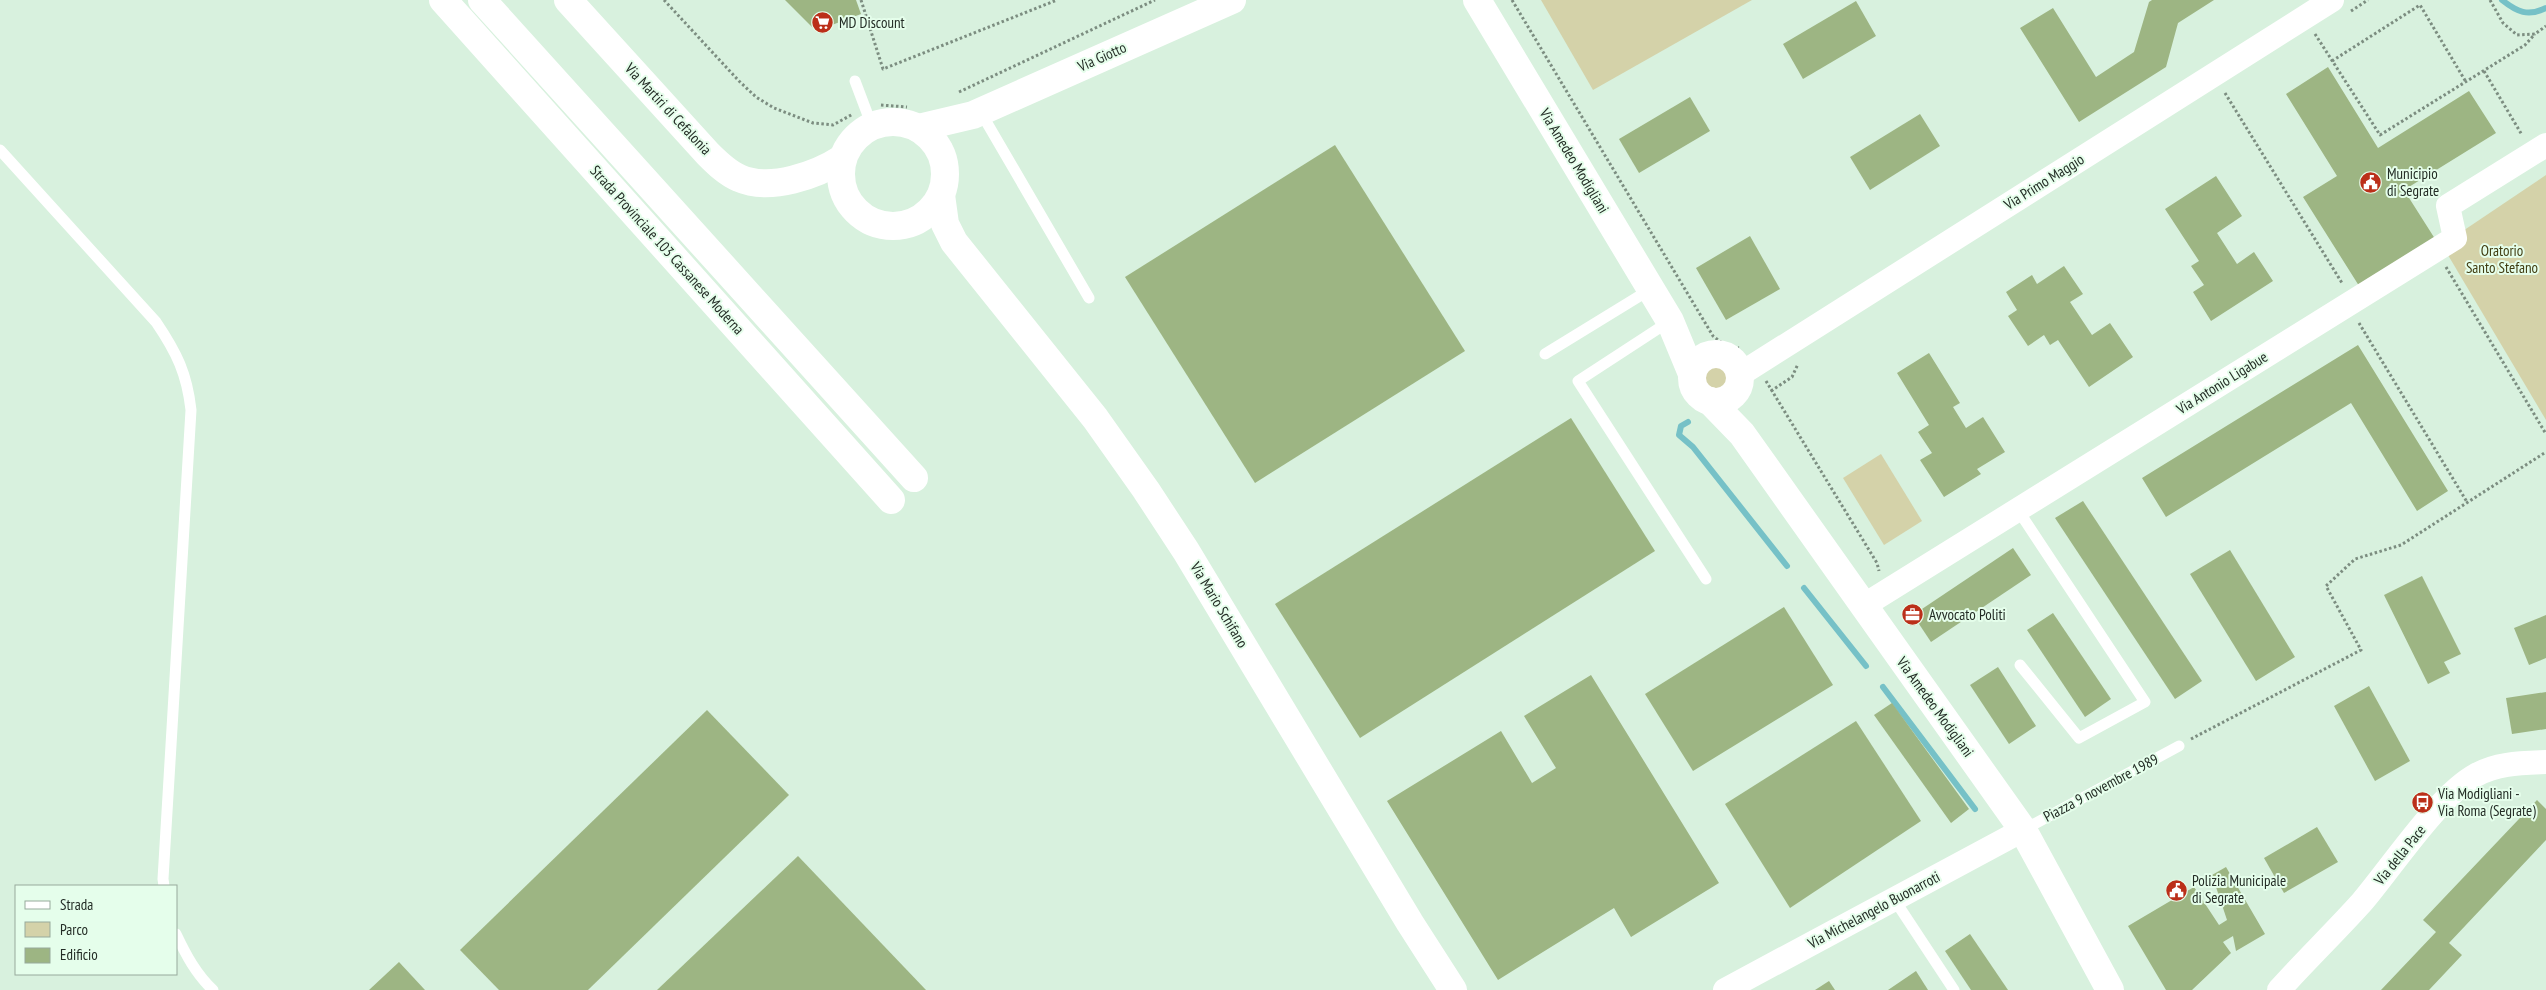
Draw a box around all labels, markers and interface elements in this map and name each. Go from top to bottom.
supermarket icon: MD Discount [811,11,835,35]
place label: MD Discount [839,13,905,32]
street label: Via Giotto [1074,37,1129,76]
street label: Via Martiri di Cefalonia [620,58,716,158]
street label: Via Amedeo Modigliani [1535,104,1613,217]
street label: Via Primo Maggio [1999,149,2087,214]
street label: Strada Provinciale 103 Cassanese Moderna [586,161,748,338]
place label: Municipio di Segrate [2387,164,2439,200]
public building icon: Municipio di Segrate [2359,171,2383,195]
park label: Oratorio Santo Stefano [2466,241,2538,277]
street label: Via Antonio Ligabue [2172,347,2271,419]
street label: Via Mario Schifano [1186,558,1252,651]
office icon: Avvocato Politi [1901,603,1925,627]
place label: Avvocato Politi [1929,605,2006,624]
street label: Via Amedeo Modigliani [1892,652,1978,760]
street label: Piazza 9 novembre 1989 [2040,749,2162,826]
place label: Via Modigliani - Via Roma (Segrate) [2437,784,2536,820]
bus stop icon: Via Modigliani - Via Roma (Segrate) [2410,791,2434,815]
street label: Via della Pace [2369,821,2430,889]
street label: Via Michelangelo Buonarroti [1804,867,1943,953]
place label: Polizia Municipale di Segrate [2192,871,2286,907]
public building icon: Polizia Municipale di Segrate [2164,878,2188,902]
legend [15,885,178,975]
text: Strada [60,895,93,914]
text: Parco [60,920,88,939]
text: Edificio [60,945,98,964]

